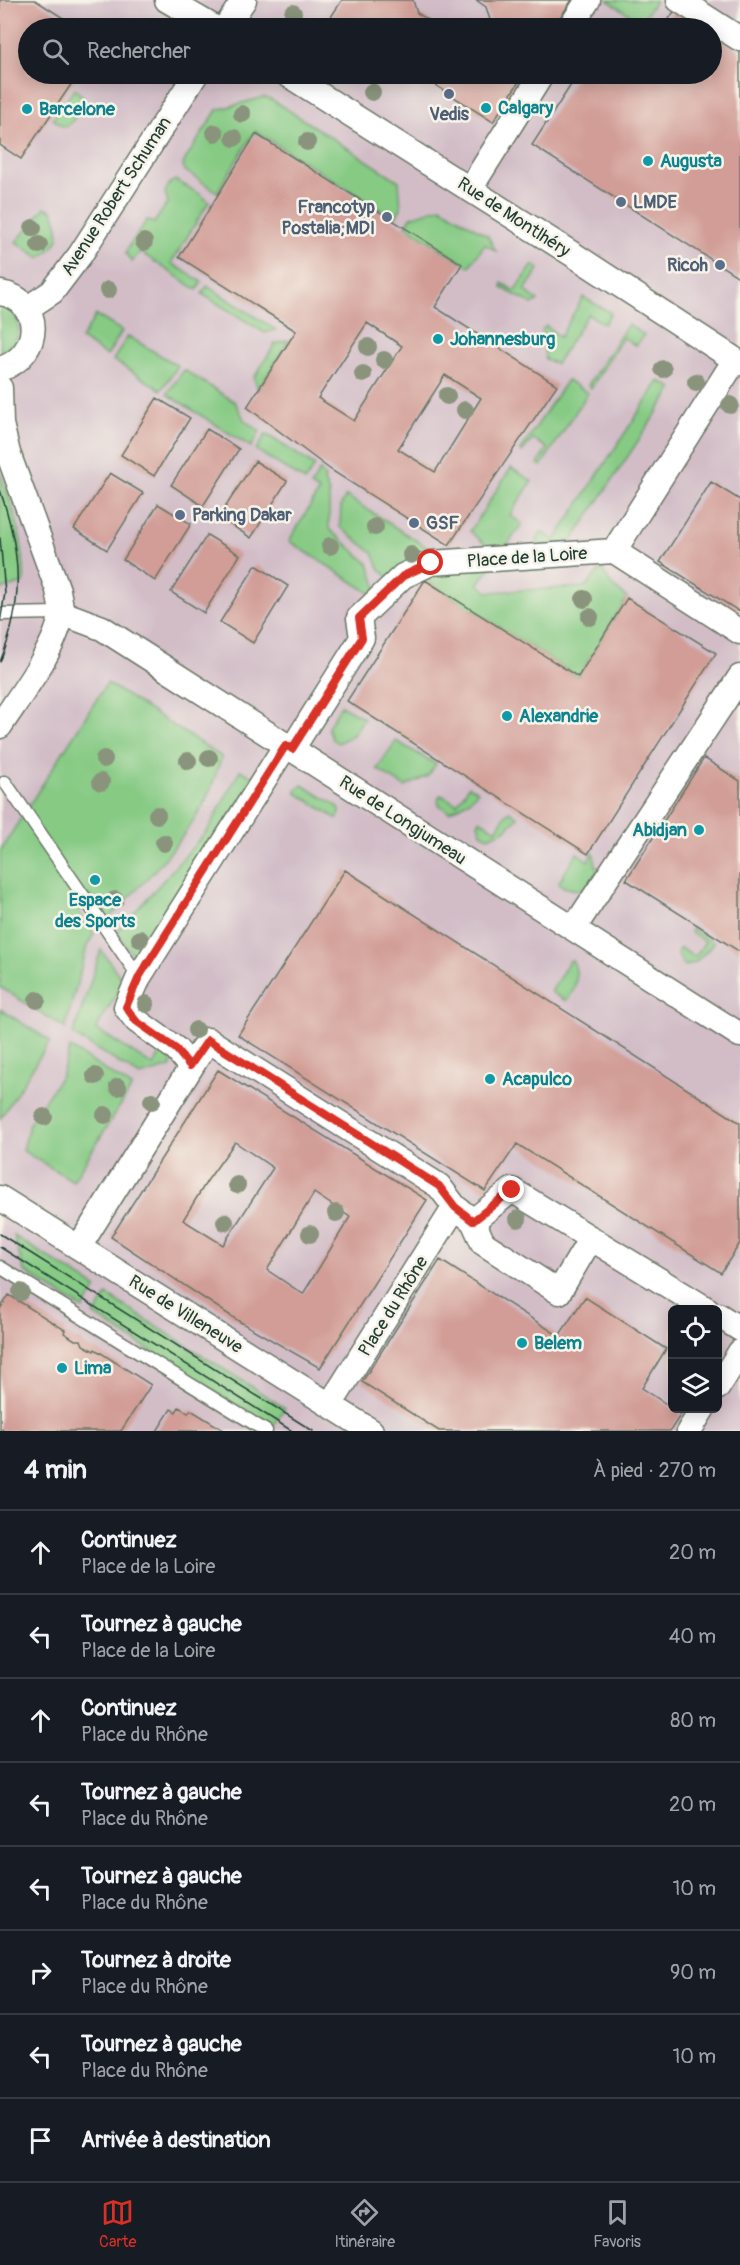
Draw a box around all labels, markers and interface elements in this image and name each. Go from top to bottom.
search box [18,18,722,84]
icon: search [39,35,72,68]
text: Rechercher [87,37,191,65]
marker: Vedis [442,87,456,101]
place label: Calgary [498,97,554,120]
place label: Barcelone [39,98,116,121]
marker: Calgary [479,101,493,115]
marker: Barcelone [20,102,34,116]
place label: Vedis [429,103,470,126]
street label: Avenue Robert Schuman [56,112,177,280]
place label: Augusta [660,150,722,173]
marker: Augusta [641,154,655,168]
street label: Rue de Montlhéry [453,172,575,263]
place label: LMDE [633,191,677,214]
marker: LMDE [614,195,628,209]
place label: Francotyp Postalia;MDI [282,196,375,240]
marker: Francotyp Postalia;MDI [380,210,394,224]
place label: Ricoh [667,254,709,277]
marker: Ricoh [713,258,727,272]
place label: Johannesburg [450,328,555,351]
marker: Johannesburg [431,332,445,346]
place label: Parking Dakar [192,504,292,527]
marker: Parking Dakar [173,508,187,522]
place label: GSF [426,512,459,535]
marker: GSF [407,516,421,530]
street label: Place de la Loire [466,542,588,573]
route start [417,549,443,575]
place label: Alexandrie [519,705,599,728]
marker: Alexandrie [500,709,514,723]
street label: Rue de Longjumeau [335,771,471,870]
place label: Abidjan [632,819,687,842]
marker: Abidjan [692,823,706,837]
marker: Espace des Sports [88,873,102,887]
place label: Espace des Sports [55,889,136,933]
place label: Acapulco [502,1068,572,1091]
marker: Acapulco [483,1072,497,1086]
route end [498,1176,524,1202]
street label: Place du Rhône [353,1252,433,1361]
street label: Rue de Villeneuve [124,1270,247,1359]
map controls [668,1305,722,1413]
button: locate [668,1305,722,1359]
place label: Belem [534,1332,582,1355]
marker: Belem [515,1336,529,1350]
place label: Lima [74,1357,112,1380]
button: layers [668,1359,722,1413]
marker: Lima [55,1361,69,1375]
text: 4 min [24,1454,87,1486]
text: À pied · 270 m [593,1458,716,1483]
text: Continuez [81,1526,177,1554]
icon: ahead [24,1536,57,1569]
text: 20 m [669,1540,716,1565]
text: Place de la Loire [81,1554,215,1579]
text: Tournez à gauche [81,1610,242,1638]
icon: left [24,1620,57,1653]
text: 40 m [669,1624,716,1649]
text: Place de la Loire [81,1638,215,1663]
text: Continuez [81,1694,177,1722]
icon: ahead [24,1704,57,1737]
text: 80 m [670,1708,716,1733]
text: Place du Rhône [81,1722,208,1747]
text: Tournez à gauche [81,1778,242,1806]
icon: left [24,1788,57,1821]
text: 20 m [669,1792,716,1817]
text: Place du Rhône [81,1806,208,1831]
text: Tournez à gauche [81,1862,242,1890]
icon: left [24,1872,57,1905]
text: 10 m [672,1876,716,1901]
text: Place du Rhône [81,1890,208,1915]
text: Tournez à droite [81,1946,231,1974]
icon: right [24,1956,57,1989]
text: 90 m [670,1960,716,1985]
text: Place du Rhône [81,1974,208,1999]
text: Tournez à gauche [81,2030,242,2058]
icon: left [24,2040,57,2073]
text: 10 m [672,2044,716,2069]
text: Place du Rhône [81,2058,208,2083]
icon: arrive [24,2124,57,2157]
text: Arrivée à destination [81,2126,271,2154]
tab: Carte [99,2196,136,2252]
tab: Itinéraire [335,2196,395,2252]
tab: Favoris [593,2196,641,2252]

